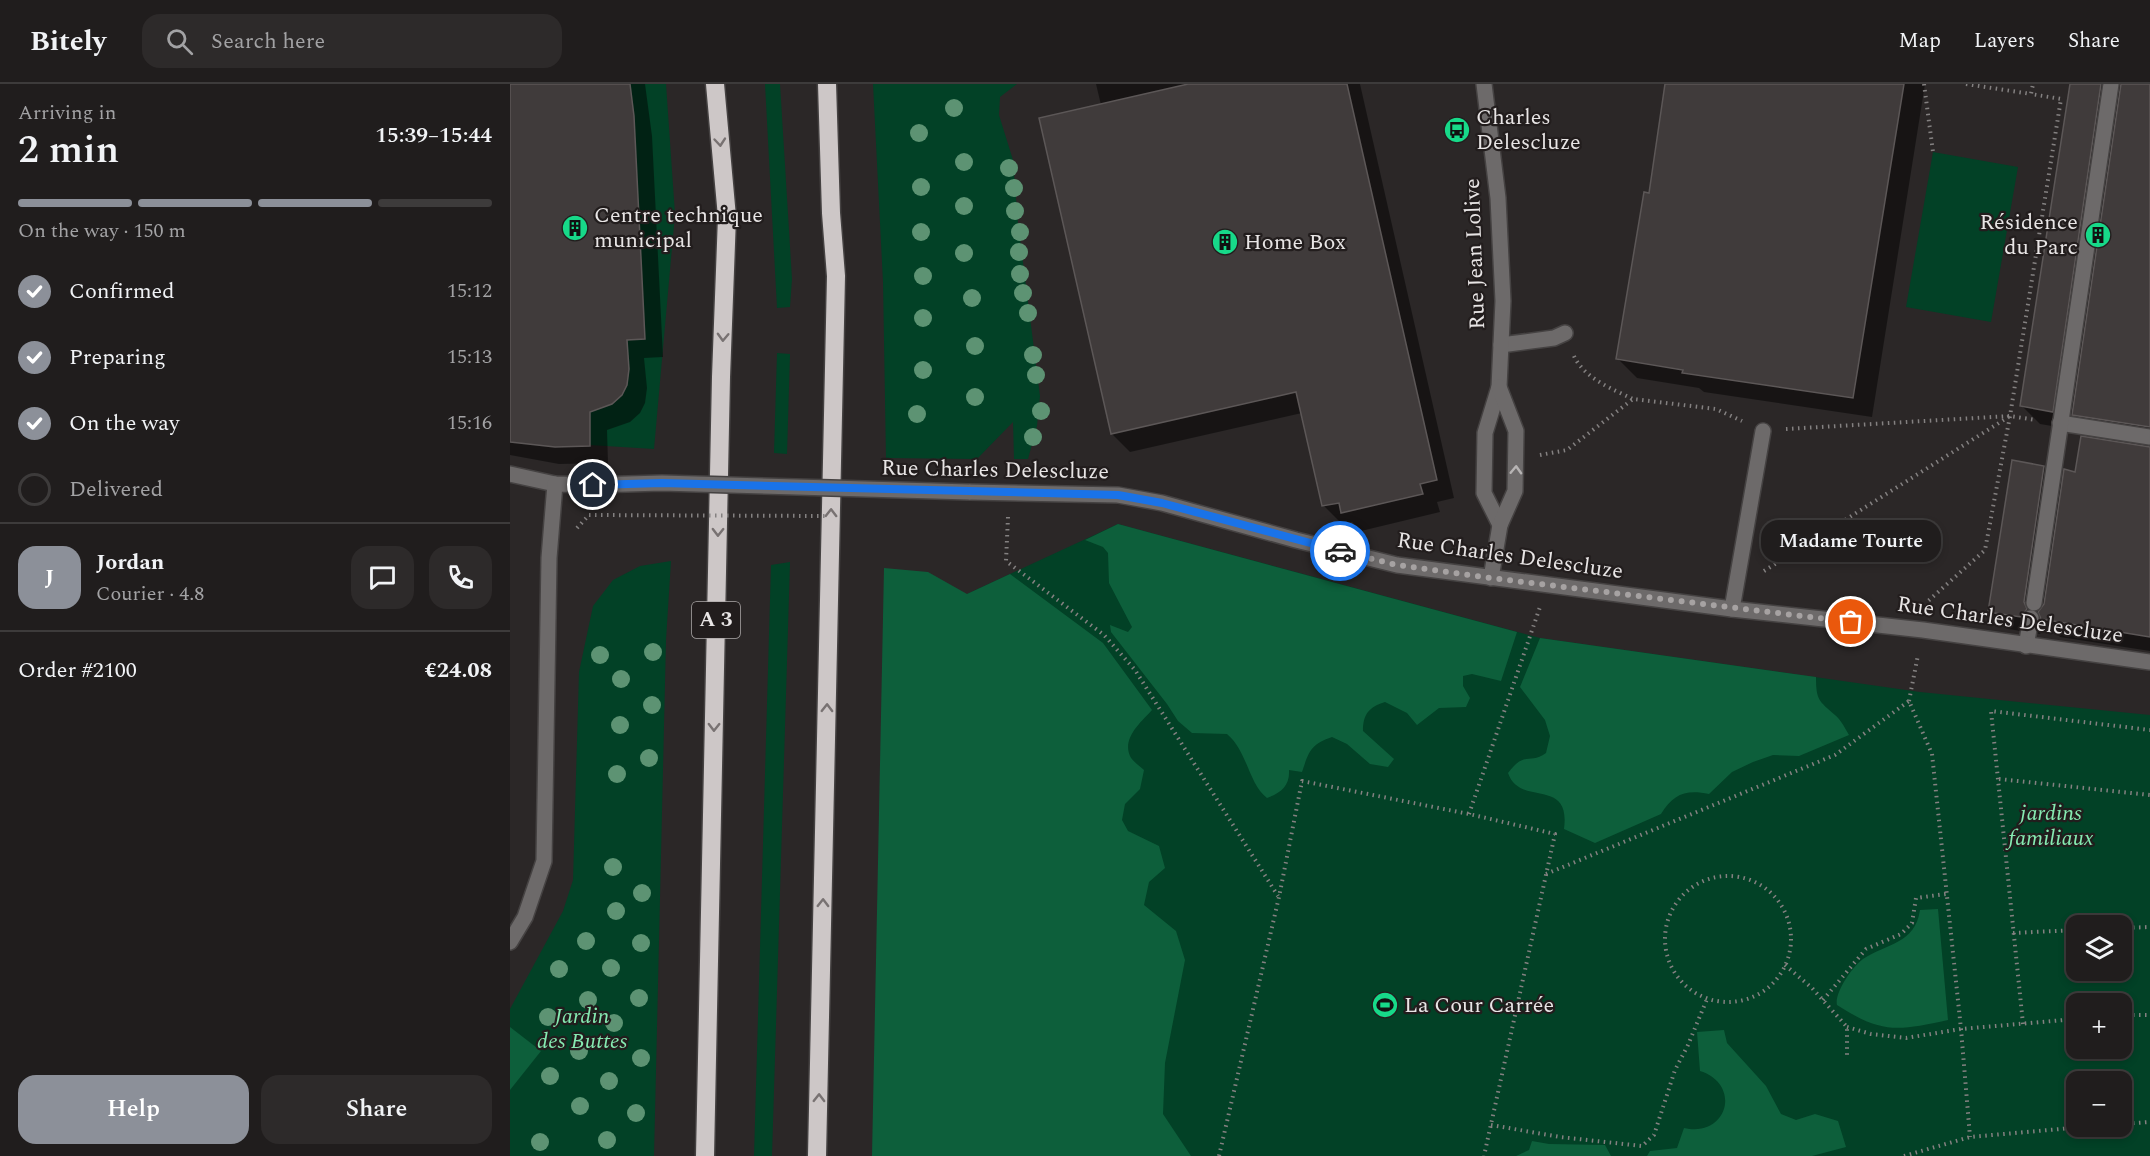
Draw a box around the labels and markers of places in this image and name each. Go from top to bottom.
place label: Charles Delescluze [1476,101,1581,159]
bus stop icon: Charles Delescluze [1442,115,1472,145]
place label: Centre technique municipal [594,199,763,257]
place label: Résidence du Parc [1979,206,2078,264]
building icon: Centre technique municipal [560,213,590,243]
building icon: Résidence du Parc [2083,220,2113,250]
place label: Home Box [1244,226,1346,259]
building icon: Home Box [1210,227,1240,257]
pin [567,459,618,510]
callout: Madame Tourte [1761,520,1941,562]
pin [1825,596,1876,647]
place label: La Cour Carrée [1404,989,1554,1022]
sports icon: La Cour Carrée [1370,990,1400,1020]

